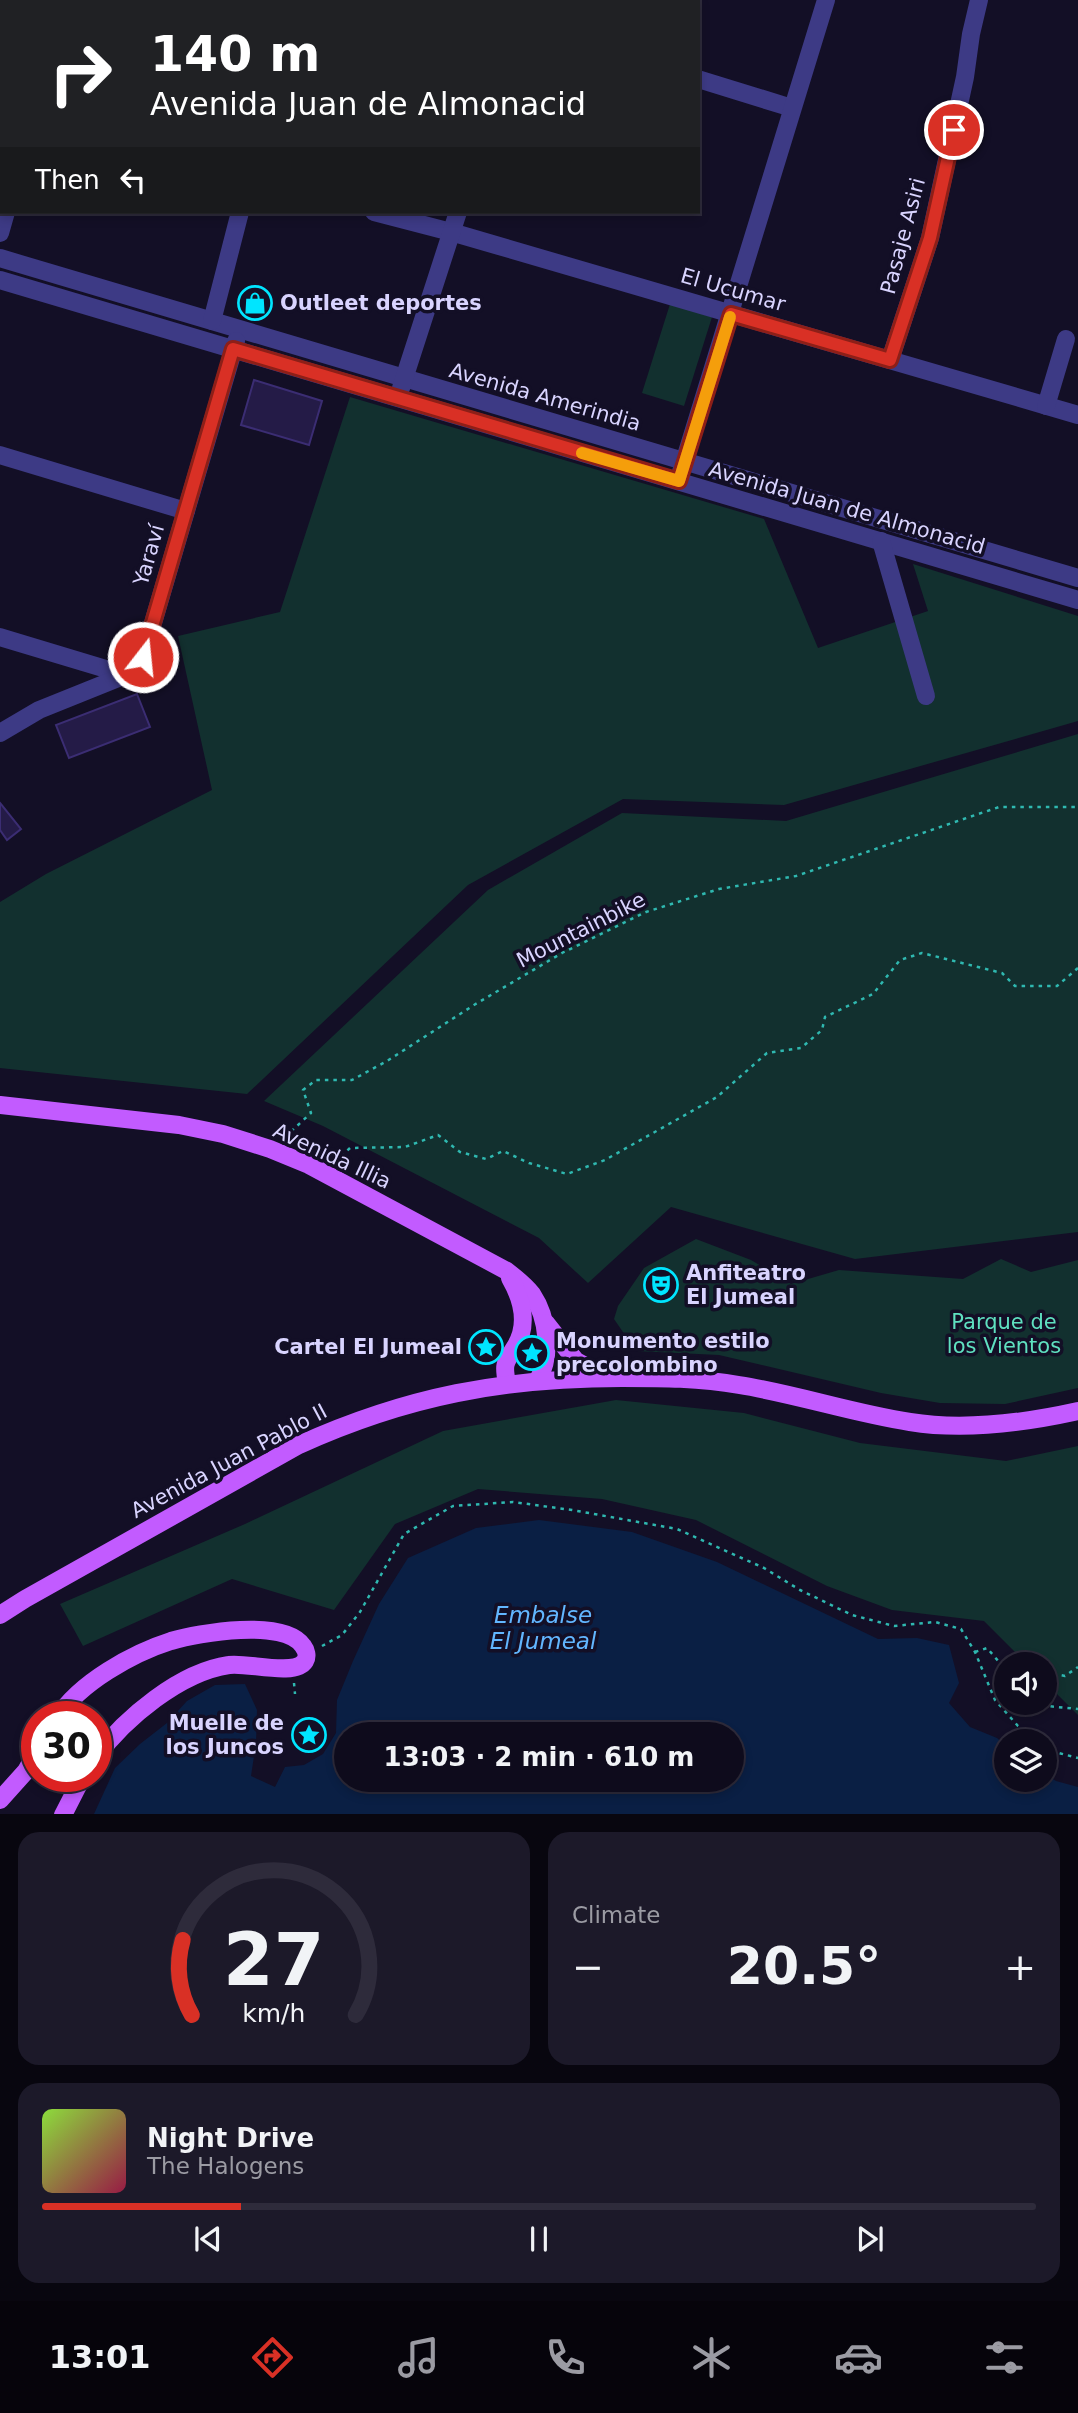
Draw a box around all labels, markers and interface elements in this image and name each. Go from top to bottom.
text: 140 m [150,26,320,83]
icon: right [35,28,126,119]
text: Avenida Juan de Almonacid [150,85,586,123]
pin [924,100,984,160]
icon: arrive [935,111,973,149]
icon: left [114,161,152,199]
text: Then [35,165,100,195]
street label: Pasaje Asiri [876,175,930,297]
street label: El Ucumar [678,264,789,317]
shop icon: Outleet deportes [236,284,274,322]
place label: Outleet deportes [280,291,482,315]
street label: Avenida Amerindia [446,358,644,436]
street label: Avenida Juan de Almonacid [706,457,988,559]
street label: Yaraví [129,521,169,589]
position arrow [106,620,180,694]
street label: Mountainbike [513,887,649,973]
street label: Avenida Illia [269,1118,395,1194]
place label: Anfiteatro El Jumeal [686,1261,806,1309]
theatre icon: Anfiteatro El Jumeal [642,1266,680,1304]
park label: Parque de los Vientos [947,1310,1061,1358]
place icon: Cartel El Jumeal [467,1328,505,1366]
place label: Monumento estilo precolombino [556,1329,770,1377]
place icon: Monumento estilo precolombino [513,1334,551,1372]
place label: Cartel El Jumeal [274,1335,462,1359]
street label: Avenida Juan Pablo II [127,1399,331,1523]
water label: Embalse El Jumeal [490,1602,597,1654]
map controls [994,1652,1057,1792]
button: sound [994,1652,1057,1715]
speed limit sign: 30 [21,1701,112,1792]
place label: Muelle de los Juncos [165,1711,284,1759]
place icon: Muelle de los Juncos [290,1716,328,1754]
button: layers [994,1729,1057,1792]
text: 13:03 · 2 min · 610 m [384,1742,694,1772]
text: Climate [572,1902,661,1928]
text: 27 [223,1917,325,2002]
text: 20.5° [727,1936,881,1996]
text: − [572,1945,604,1989]
text: + [1004,1945,1036,1989]
text: km/h [242,1998,306,2027]
text: Night Drive [147,2123,314,2153]
text: The Halogens [147,2153,304,2179]
icon: previous [189,2220,227,2258]
icon: pause [520,2220,558,2258]
icon: next [851,2220,889,2258]
icon: directions [248,2333,297,2382]
icon: music [394,2333,443,2382]
icon: phone [541,2333,590,2382]
icon: climate [687,2333,736,2382]
icon: car [834,2333,883,2382]
icon: filters [980,2333,1029,2382]
text: 13:01 [49,2338,151,2376]

